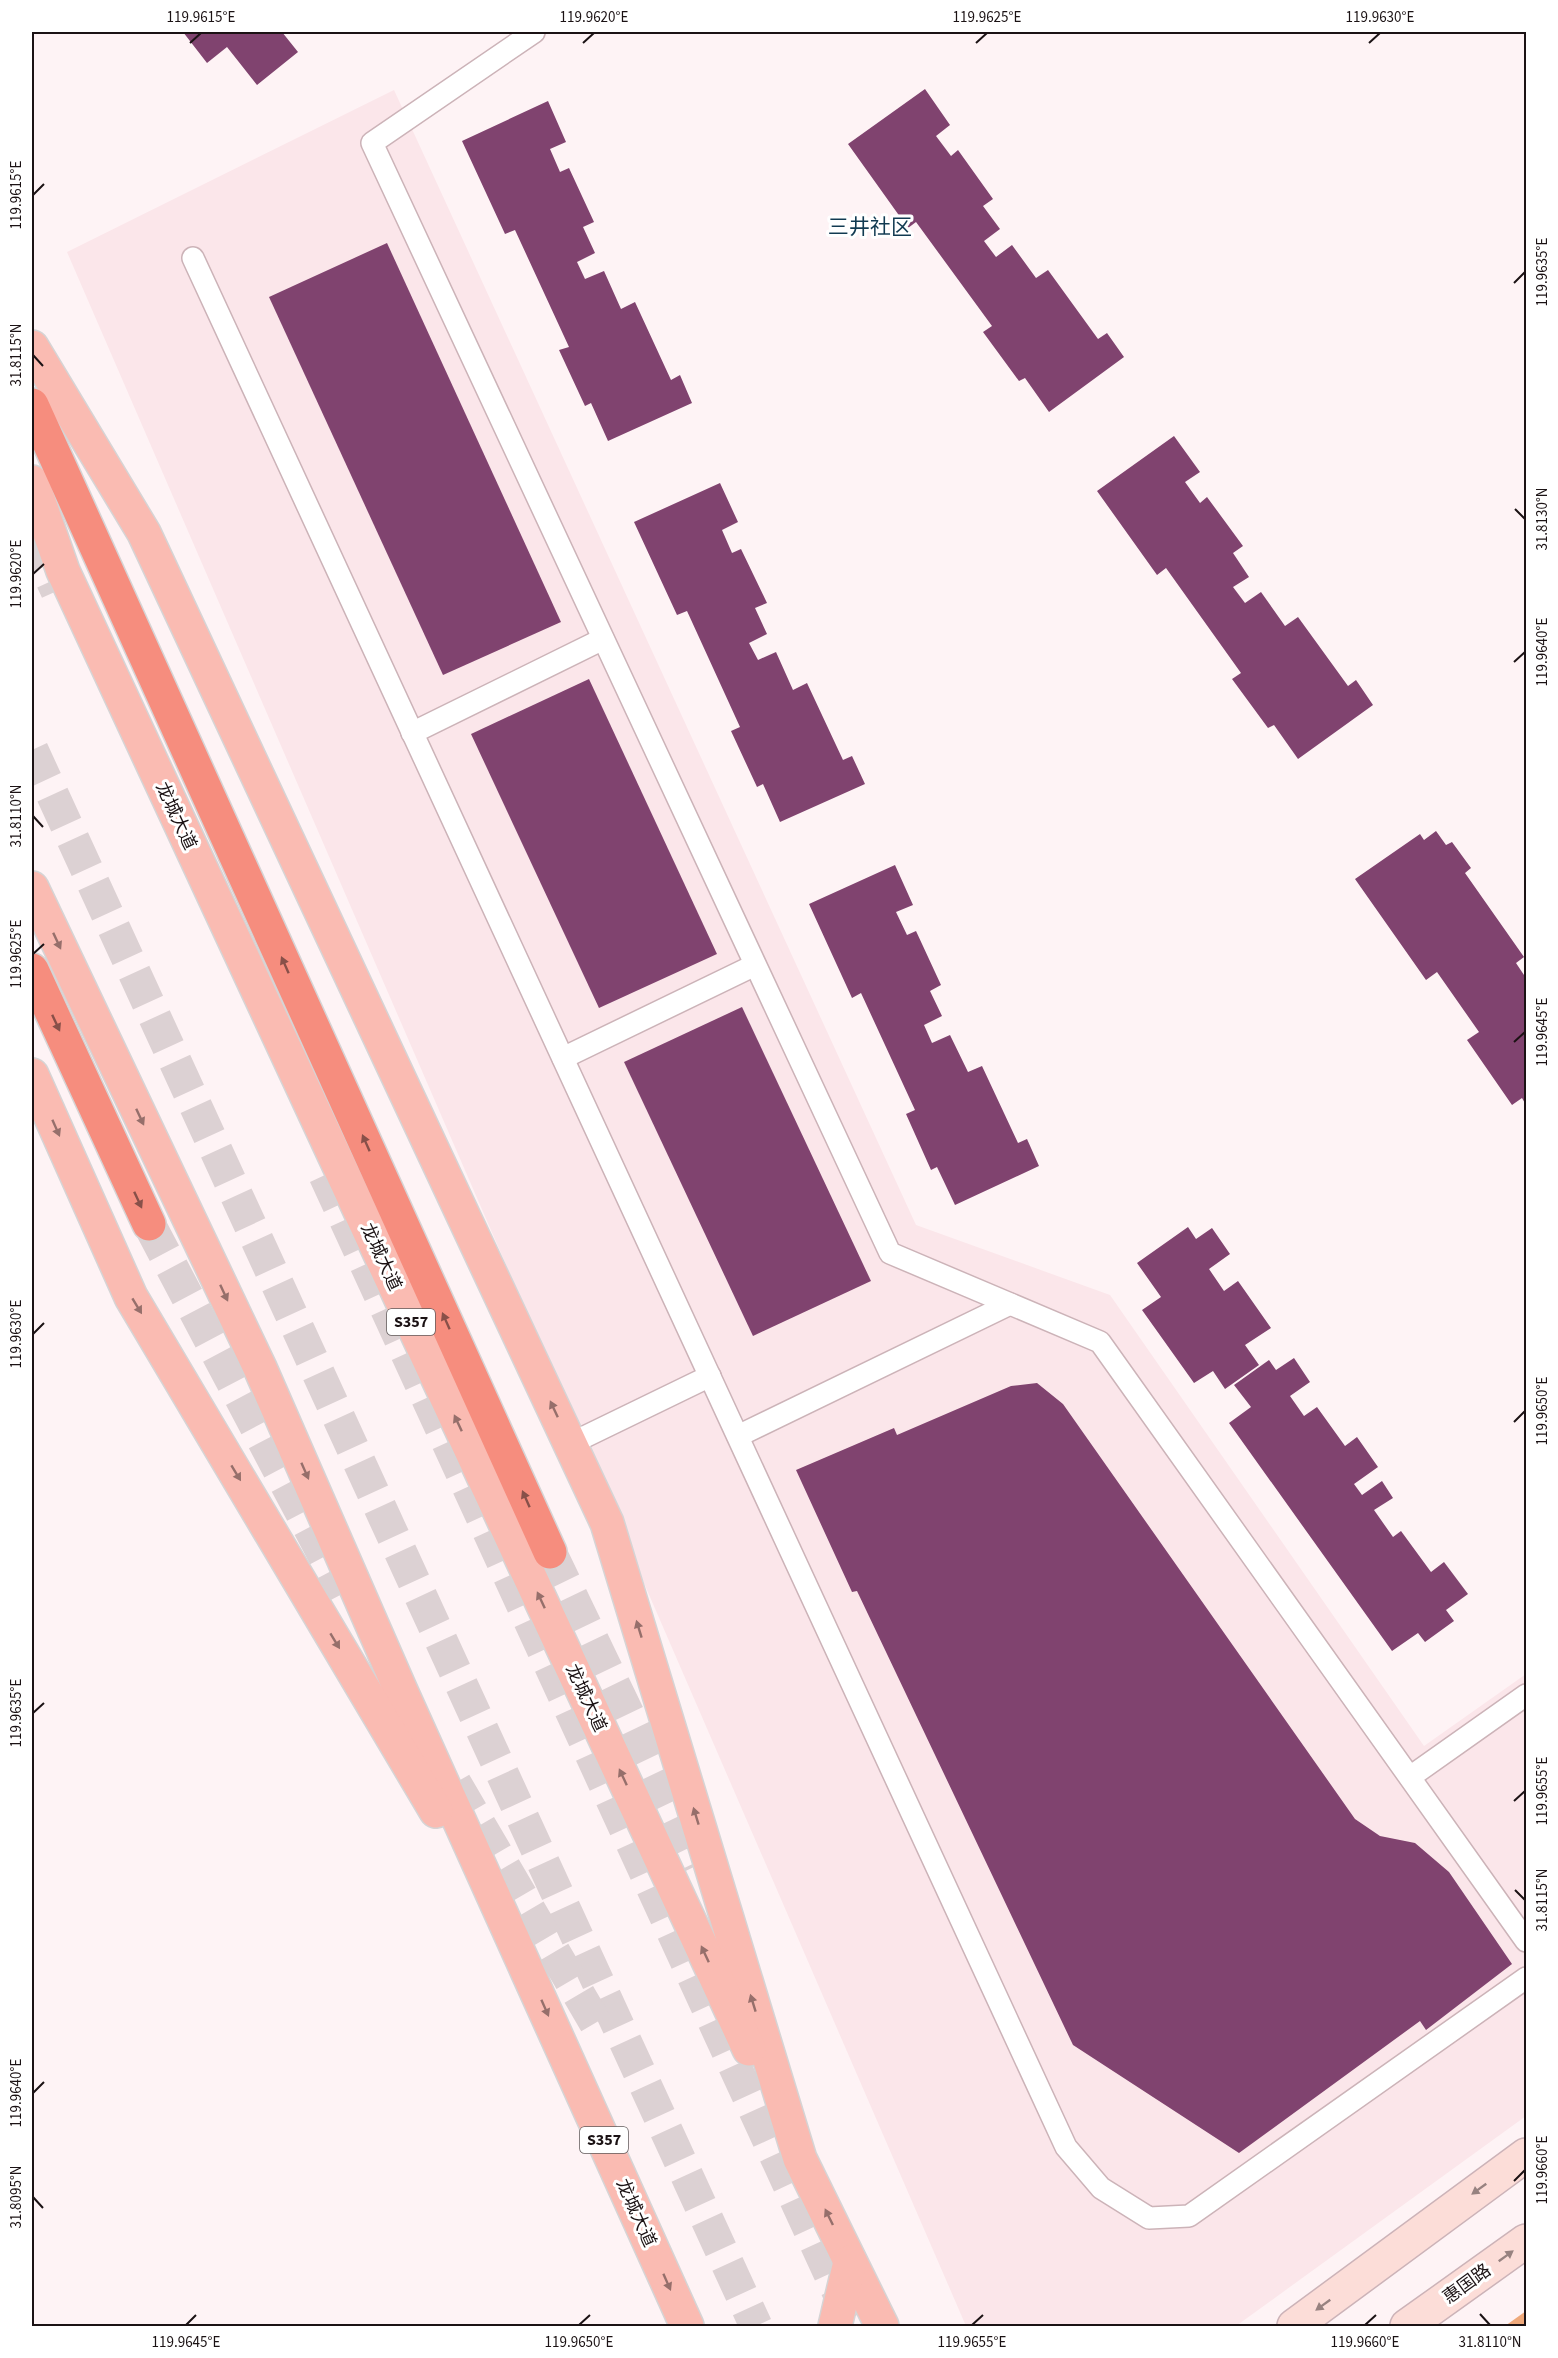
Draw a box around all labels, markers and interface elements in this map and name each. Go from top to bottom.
text: 119.9615°E [167,7,235,28]
text: 119.9620°E [560,7,628,28]
text: 119.9625°E [953,7,1021,28]
text: 119.9630°E [1346,7,1414,28]
text: 119.9615°E [6,161,27,229]
district label: 三井社区 [828,212,912,242]
text: 119.9635°E [1532,238,1553,306]
text: 31.8115°N [6,323,27,387]
text: 31.8130°N [1532,487,1553,551]
text: 119.9620°E [6,540,27,608]
text: 119.9640°E [1532,618,1553,686]
street label: 龙城大道 [149,778,203,854]
text: 31.8110°N [6,784,27,848]
text: 119.9625°E [6,920,27,988]
one-way arrow [52,933,61,950]
one-way arrow [281,957,290,974]
text: 119.9645°E [1532,998,1553,1066]
one-way arrow [51,1015,61,1033]
one-way arrow [136,1109,145,1126]
one-way arrow [51,1120,60,1137]
one-way arrow [360,1134,370,1152]
one-way arrow [133,1192,142,1209]
street label: 龙城大道 [354,1219,408,1295]
one-way arrow [220,1285,229,1302]
one-way arrow [131,1298,142,1314]
text: 119.9630°E [6,1300,27,1368]
road number: S357 [387,1309,435,1335]
one-way arrow [441,1312,450,1329]
text: 119.9650°E [1532,1377,1553,1445]
one-way arrow [549,1400,558,1417]
one-way arrow [453,1414,463,1432]
one-way arrow [301,1462,310,1480]
one-way arrow [231,1465,241,1482]
one-way arrow [521,1489,531,1507]
one-way arrow [536,1591,545,1608]
one-way arrow [634,1620,643,1638]
one-way arrow [330,1633,341,1649]
street label: 龙城大道 [559,1660,613,1736]
text: 119.9635°E [6,1679,27,1747]
text: 119.9655°E [1532,1757,1553,1825]
one-way arrow [618,1768,627,1785]
one-way arrow [691,1807,700,1825]
text: 31.8115°N [1532,1868,1553,1932]
one-way arrow [700,1945,709,1962]
one-way arrow [748,1993,757,2011]
one-way arrow [540,1999,549,2016]
text: 119.9640°E [6,2059,27,2127]
road number: S357 [580,2127,628,2153]
text: 119.9660°E [1532,2136,1553,2204]
text: 31.8095°N [6,2165,27,2229]
street label: 龙城大道 [610,2175,662,2251]
one-way arrow [1472,2183,1487,2195]
one-way arrow [824,2209,833,2226]
one-way arrow [1497,2250,1513,2262]
street label: 惠国路 [1438,2258,1496,2310]
one-way arrow [662,2273,671,2290]
one-way arrow [1315,2299,1330,2311]
text: 119.9645°E [152,2332,220,2353]
text: 119.9650°E [545,2332,613,2353]
text: 119.9655°E [938,2332,1006,2353]
text: 119.9660°E [1331,2332,1399,2353]
text: 31.8110°N [1458,2332,1522,2353]

